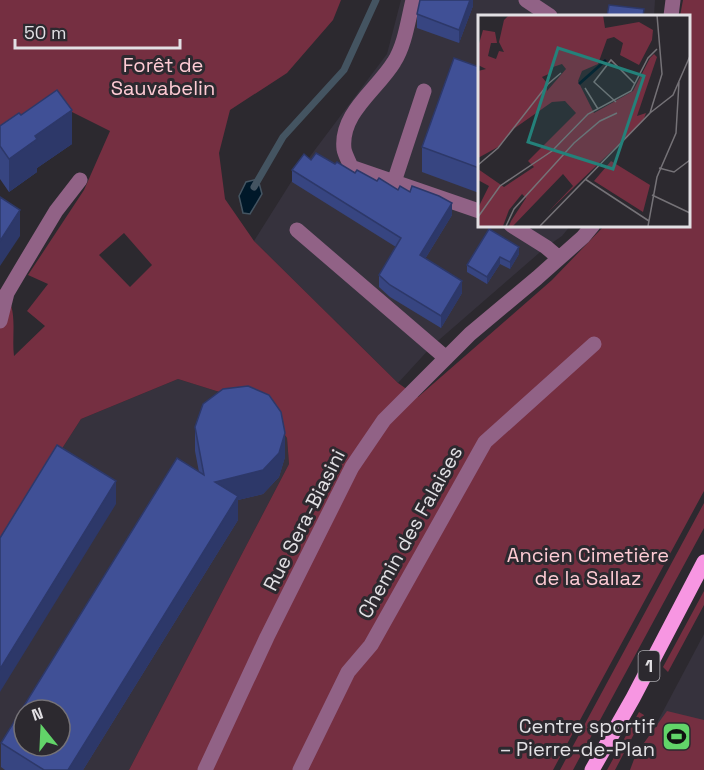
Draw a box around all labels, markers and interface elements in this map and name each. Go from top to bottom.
scale bar [15,12,180,50]
inset map [478,15,689,226]
text: 50 m [24,21,66,44]
park label: Forêt de Sauvabelin [111,52,215,101]
street label: Chemin des Falaises [352,441,468,623]
street label: Rue Sera-Biasini [257,445,351,595]
park label: Ancien Cimetière de la Sallaz [507,542,669,591]
road number: 1 [638,651,660,681]
north arrow [12,698,72,758]
text: N [29,703,46,726]
place label: Centre sportif – Pierre-de-Plan [499,713,655,762]
sports icon: Centre sportif – Pierre-de-Plan [660,721,692,753]

